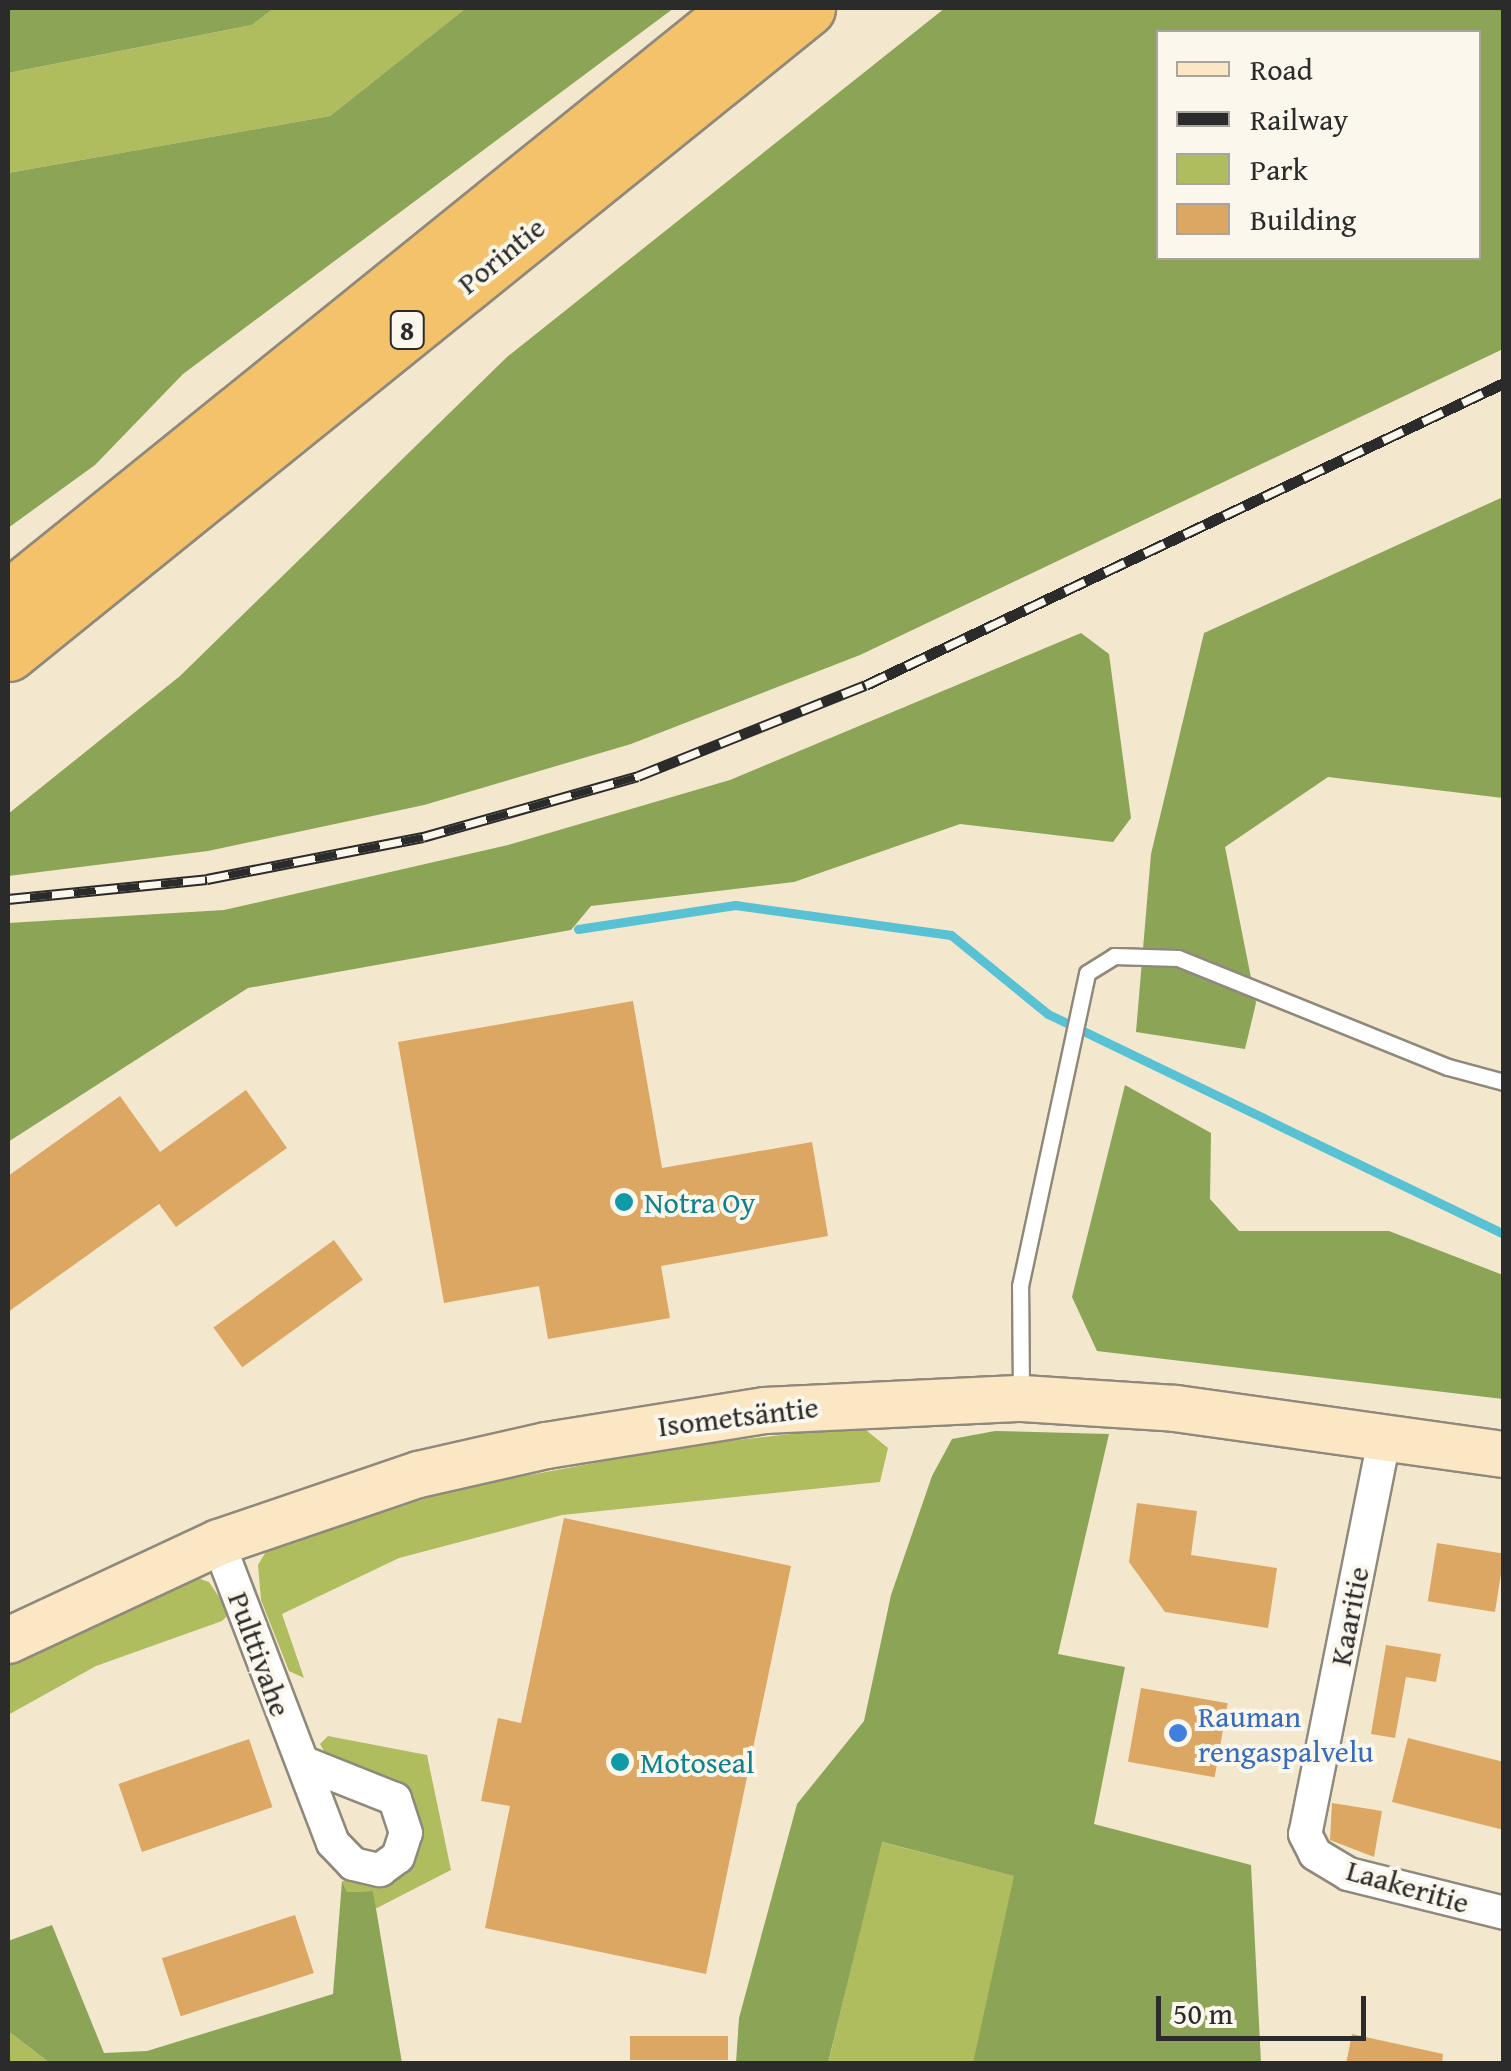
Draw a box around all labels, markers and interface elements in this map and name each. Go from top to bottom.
legend [1156,30,1481,260]
text: Road [1250,47,1313,91]
text: Railway [1250,97,1348,141]
text: Park [1250,147,1308,191]
text: Building [1250,197,1356,241]
street label: Porintie [450,209,552,301]
road number: 8 [390,307,424,353]
place label: Notra Oy [644,1184,756,1220]
marker: Notra Oy [613,1191,635,1213]
street label: Isometsäntie [656,1388,820,1444]
street label: Kaaritie [1322,1563,1376,1669]
street label: Pulttivahe [221,1587,299,1721]
place label: Rauman rengaspalvelu [1198,1698,1374,1768]
marker: Rauman rengaspalvelu [1167,1722,1189,1744]
place label: Motoseal [640,1744,754,1780]
marker: Motoseal [609,1751,631,1773]
street label: Laakeritie [1343,1851,1473,1921]
scale bar [1161,1976,1371,2038]
text: 50 m [1173,1991,1233,2035]

